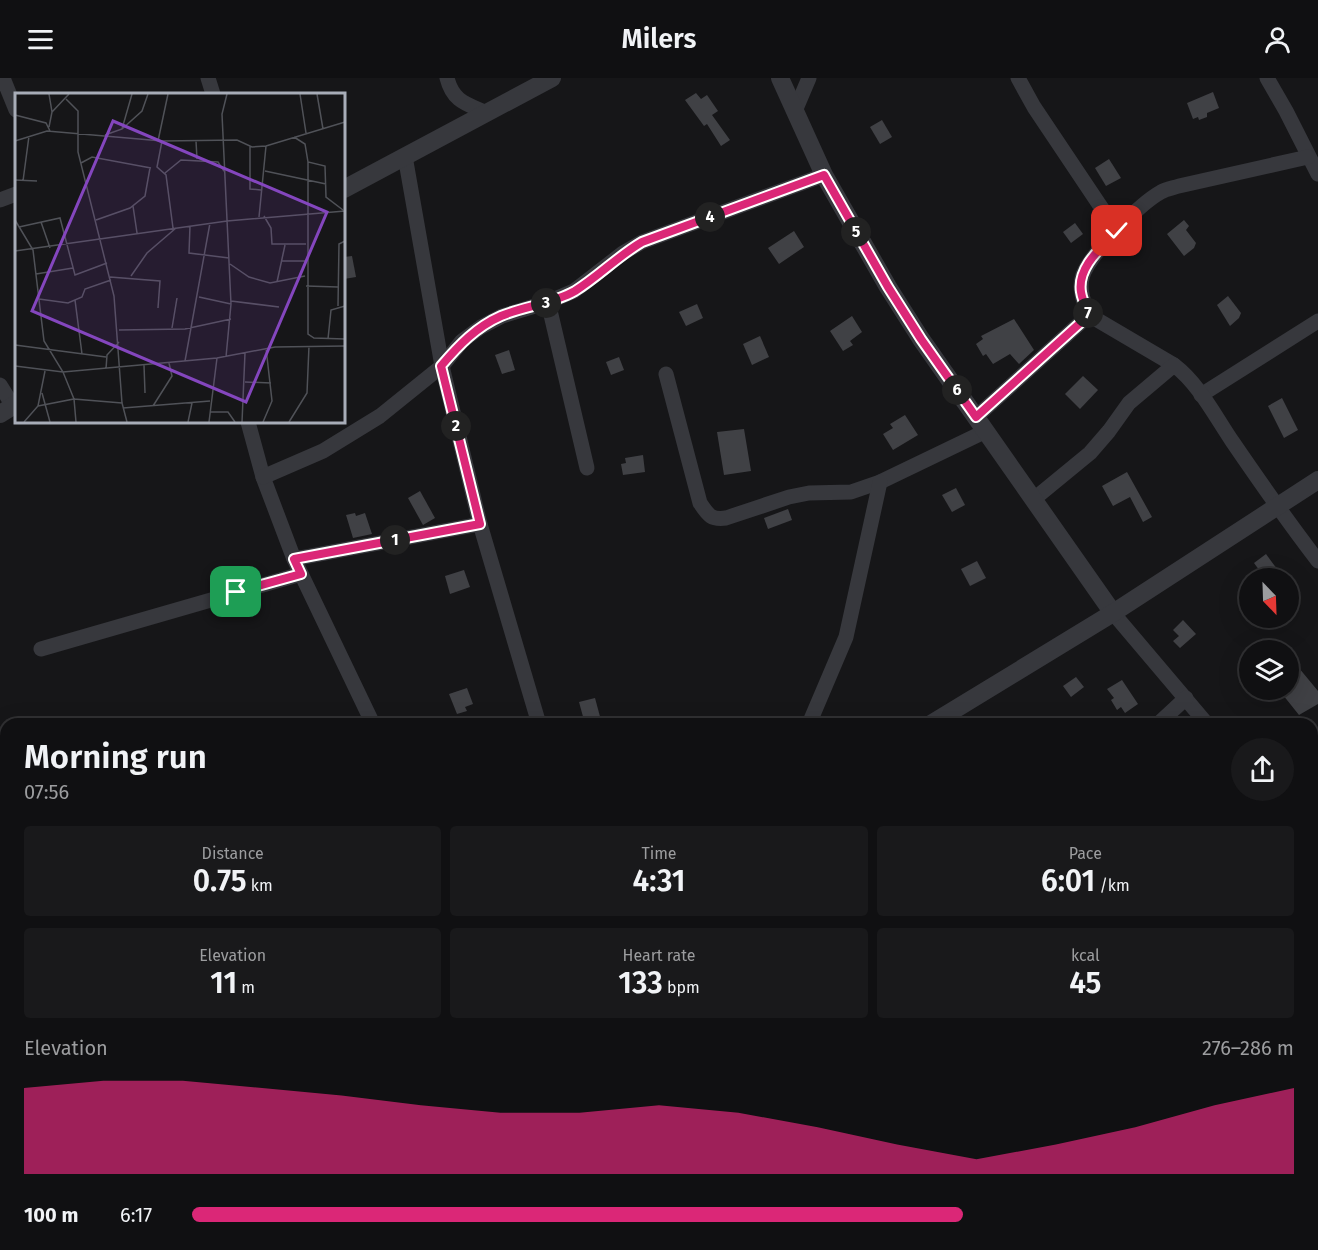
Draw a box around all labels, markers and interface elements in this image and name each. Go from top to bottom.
icon: menu [24,23,57,56]
text: Milers [622,23,696,55]
icon: person [1261,23,1294,56]
inset map [15,93,345,423]
pin: 4 [695,202,725,232]
pin [1091,205,1142,256]
text: 4 [705,207,715,226]
icon: check [1100,214,1133,247]
pin: 5 [841,217,871,247]
text: 5 [852,222,860,241]
pin: 3 [531,288,561,318]
text: 3 [542,293,550,312]
pin: 7 [1073,298,1103,328]
text: 7 [1084,303,1092,322]
pin: 6 [942,375,972,405]
text: 6 [952,380,962,399]
pin: 2 [441,411,471,441]
text: 2 [452,416,460,435]
pin: 1 [380,525,410,555]
text: 1 [391,530,399,549]
pin [210,566,261,617]
north arrow [1239,568,1299,628]
map controls [1239,568,1299,700]
icon: arrive [219,575,252,608]
button: layers [1239,640,1299,700]
text: Morning run [24,737,207,777]
button: share [1231,738,1294,801]
text: 07:56 [24,780,69,804]
text: Distance [202,844,264,863]
text: Time [641,844,677,863]
text: Pace [1069,844,1102,863]
text: 0.75 [193,863,247,899]
text: 4:31 [633,863,685,899]
text: 6:01 [1041,863,1095,899]
text: km [247,876,273,895]
text: /km [1095,876,1130,895]
text: Elevation [199,946,266,965]
text: Heart rate [623,946,695,965]
text: kcal [1071,946,1100,965]
text: 11 [210,965,237,1001]
text: 133 [618,965,663,1001]
text: 45 [1069,965,1101,1001]
text: m [237,978,255,997]
text: bpm [663,978,700,997]
text: Elevation [24,1036,108,1060]
text: 276–286 m [1202,1036,1294,1060]
text: 100 m [24,1203,78,1227]
text: 6:17 [120,1203,152,1227]

